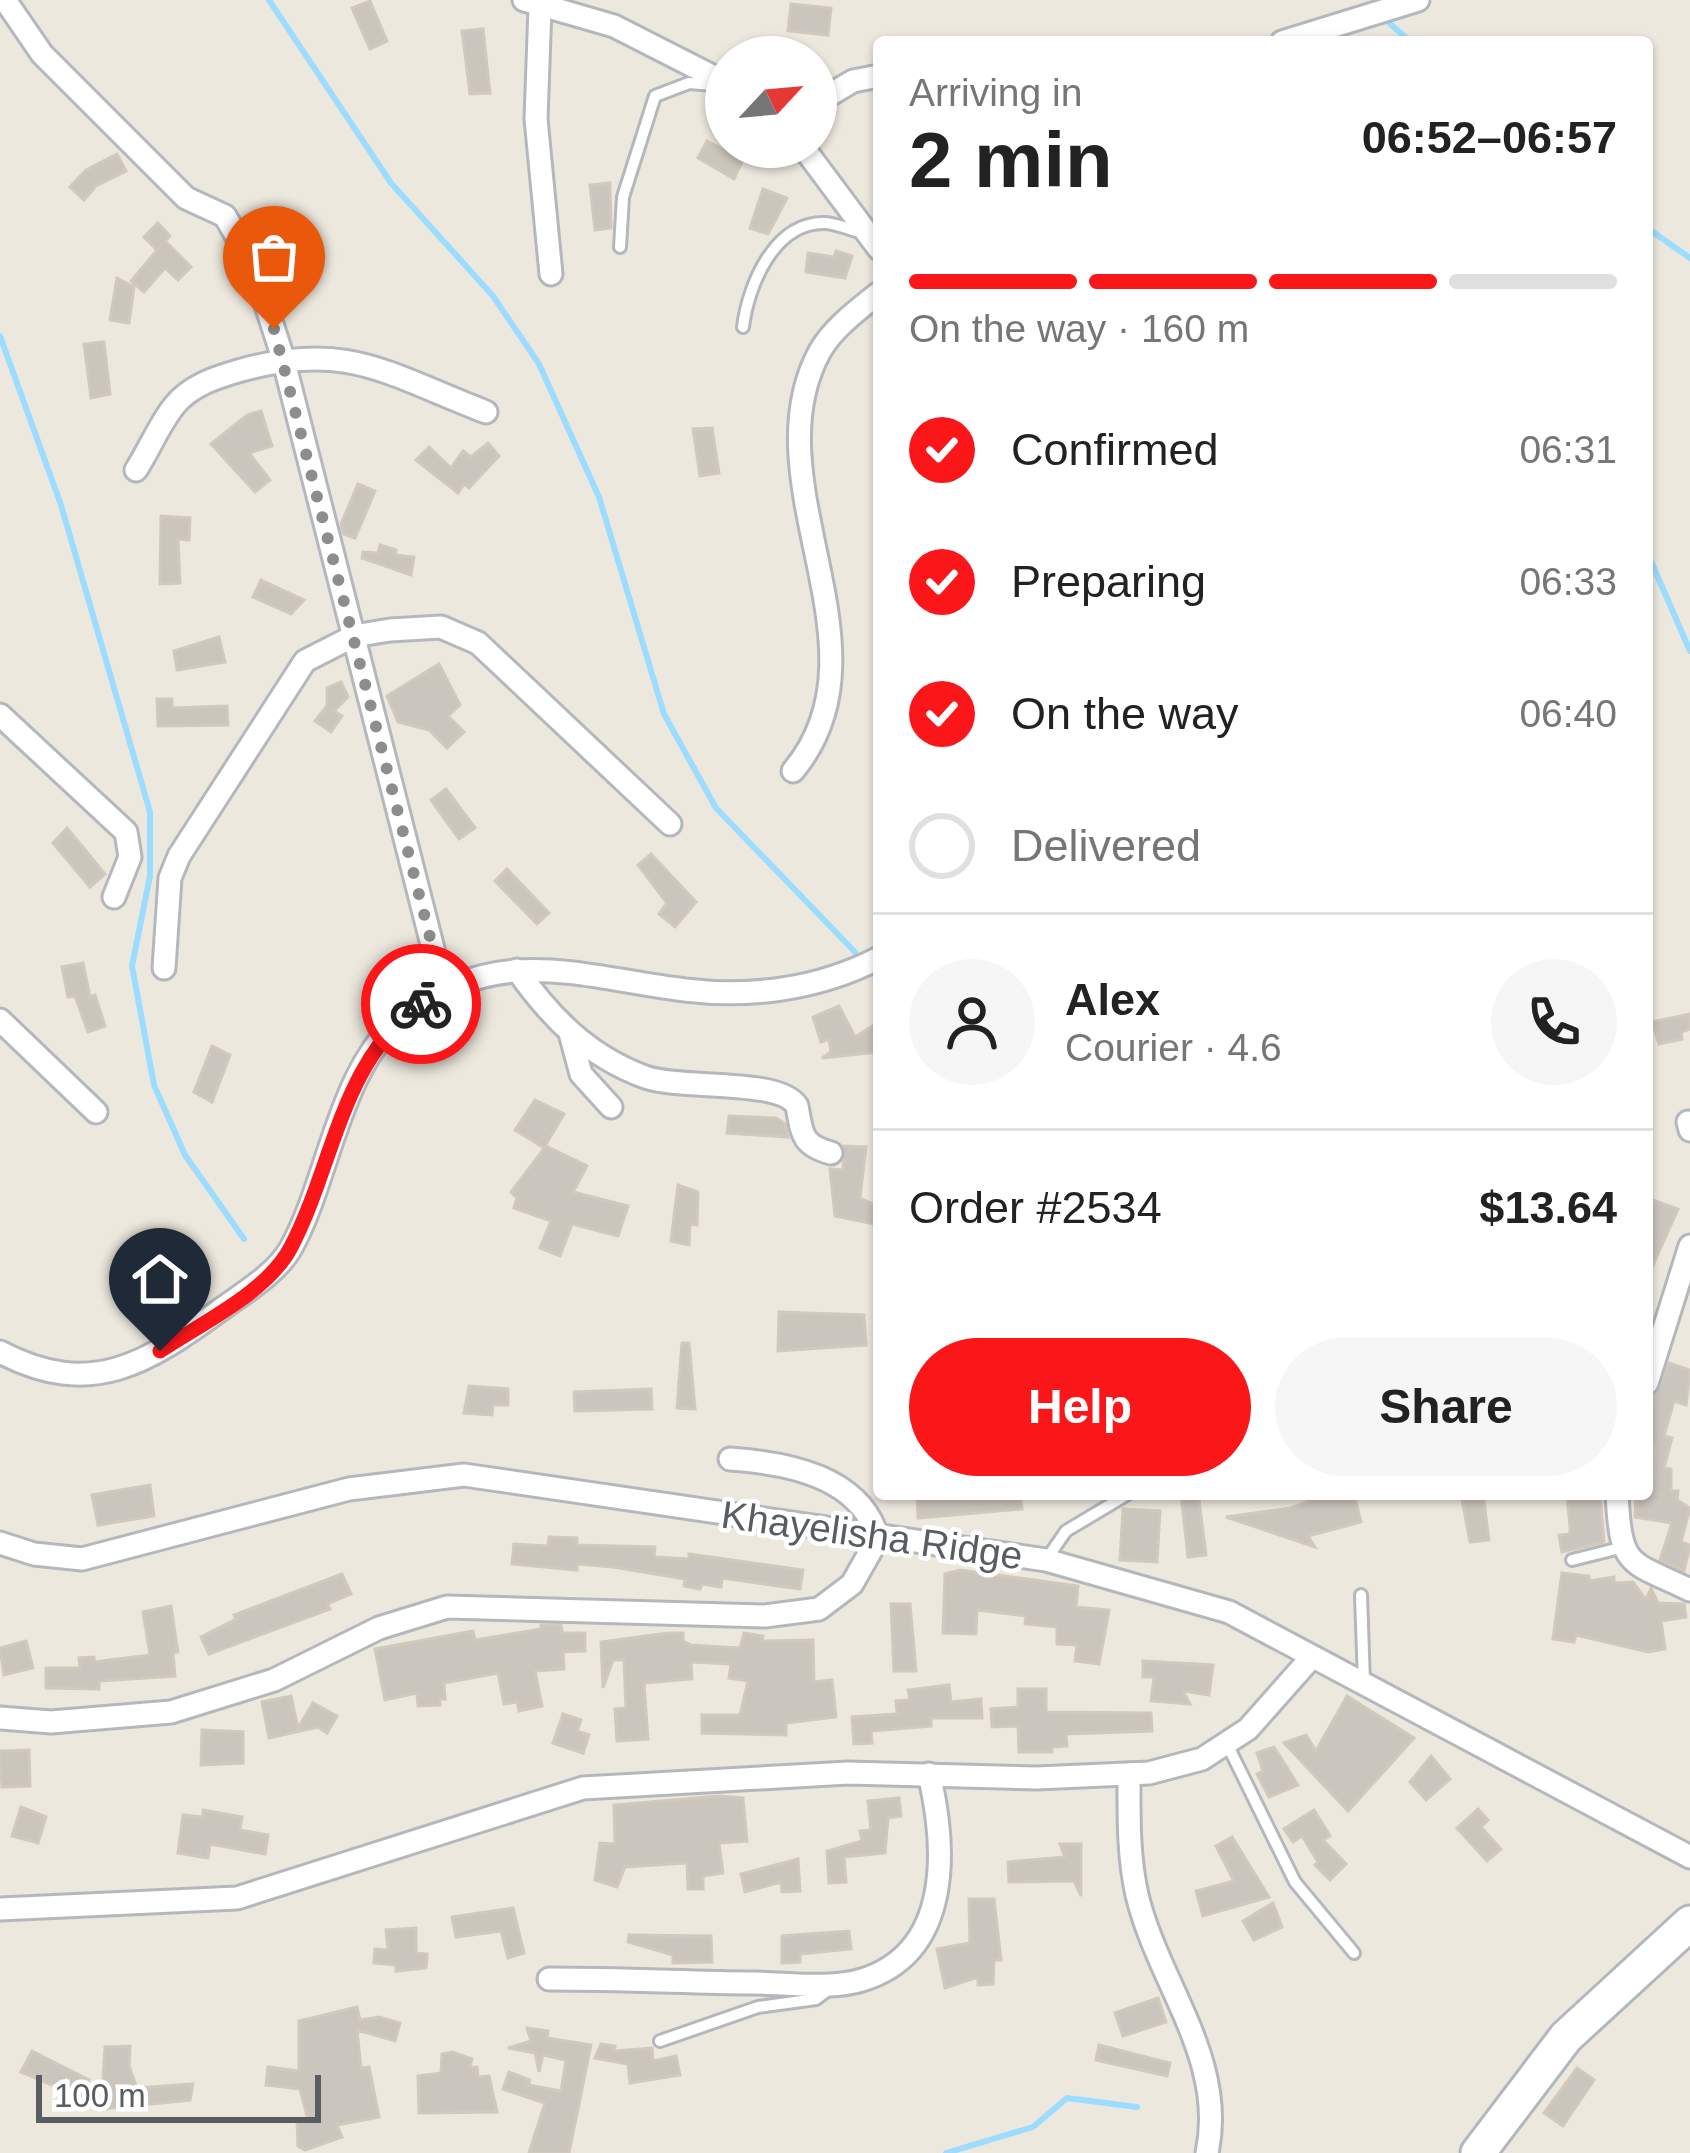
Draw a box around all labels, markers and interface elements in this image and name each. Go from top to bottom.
north arrow [705,36,837,168]
map controls [705,36,837,168]
text: Arriving in [909,71,1082,114]
text: 06:52–06:57 [1362,112,1617,163]
text: 2 min [909,116,1113,204]
pin [223,206,325,329]
icon: bag [241,224,307,290]
text: On the way · 160 m [909,307,1249,350]
icon: check [909,417,975,483]
text: Confirmed [1011,424,1219,475]
text: 06:31 [1519,428,1617,471]
icon: check [909,549,975,615]
text: Preparing [1011,556,1206,607]
text: 06:33 [1519,560,1617,603]
icon: check [909,681,975,747]
text: On the way [1011,688,1239,739]
text: 06:40 [1519,692,1617,735]
text: Delivered [1011,820,1201,871]
courier [361,944,481,1064]
button: person [909,959,1035,1085]
button: phone [1491,959,1617,1085]
icon: bike [388,971,454,1037]
text: Alex [1065,974,1160,1025]
text: Courier · 4.6 [1065,1026,1282,1069]
text: Order #2534 [909,1182,1162,1233]
text: $13.64 [1479,1182,1617,1233]
pin [109,1228,211,1351]
icon: home [127,1246,193,1312]
button: Help [909,1338,1251,1476]
button: Share [1275,1338,1617,1476]
street label: Khayelisha Ridge [719,1493,1025,1577]
scale bar [36,2069,321,2122]
text: 100 m [54,2077,146,2114]

